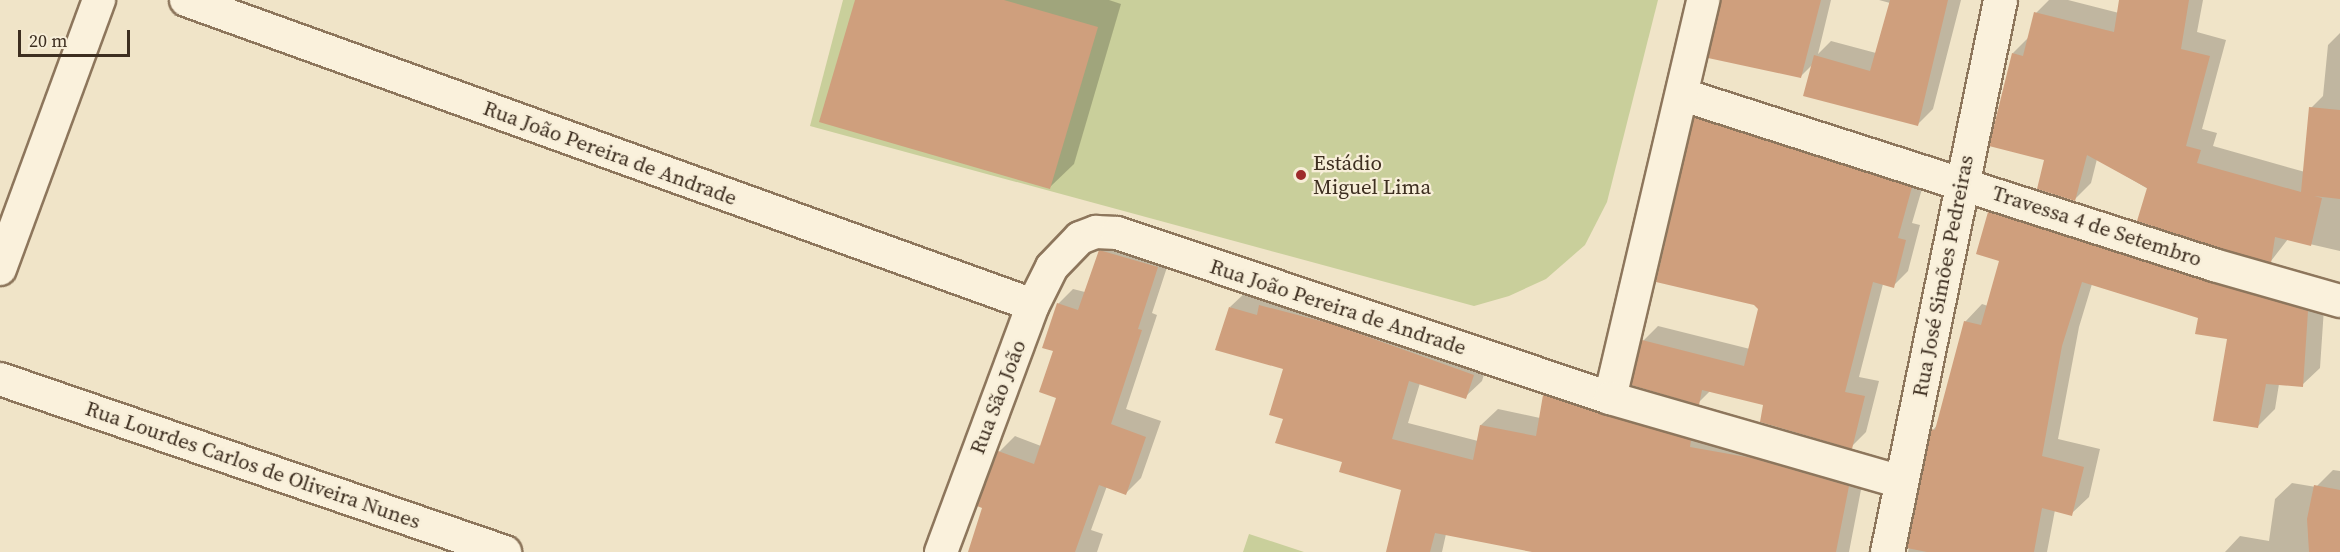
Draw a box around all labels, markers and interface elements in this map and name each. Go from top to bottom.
scale bar [21,18,134,56]
text: 20 m [29,28,67,53]
street label: Rua João Pereira de Andrade [480,95,740,211]
place label: Estádio Miguel Lima [1313,150,1431,200]
street label: Rua José Simões Pedreiras [1907,153,1979,399]
marker: Estádio Miguel Lima [1294,168,1308,182]
street label: Travessa 4 de Setembro [1989,180,2205,272]
street label: Rua João Pereira de Andrade [1207,254,1469,360]
street label: Rua São João [965,336,1031,458]
street label: Rua Lourdes Carlos de Oliveira Nunes [82,396,424,534]

